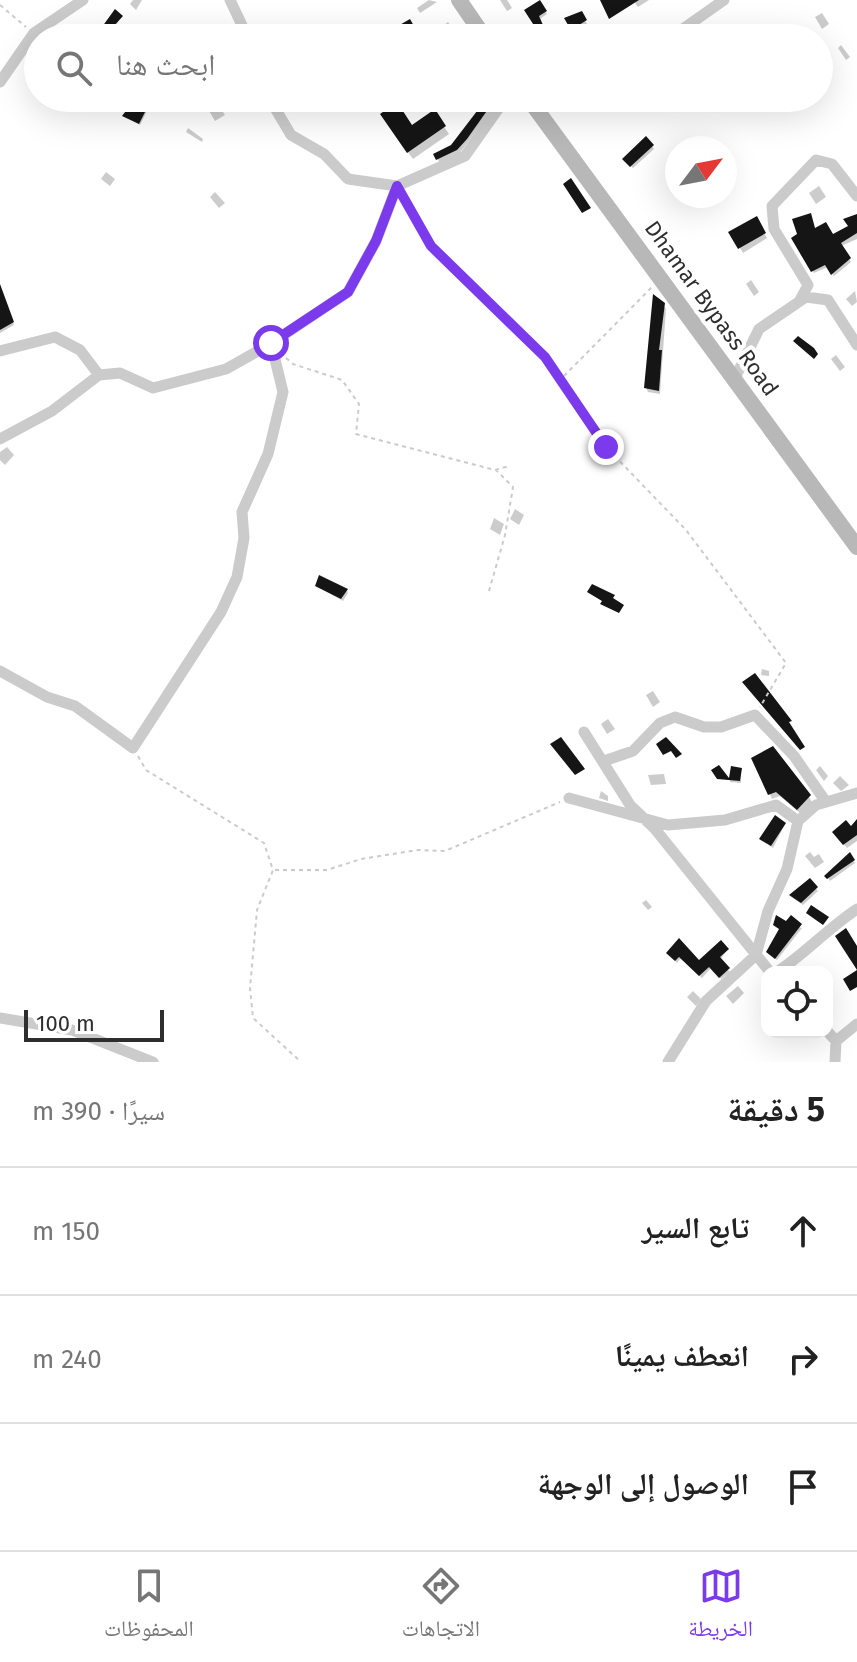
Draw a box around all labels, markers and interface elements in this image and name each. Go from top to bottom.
search box [24,24,833,112]
icon: search [52,46,96,90]
text: ابحث هنا [116,47,215,83]
north arrow [665,136,737,208]
street label: Dhamar Bypass Road [639,215,784,401]
route start [253,325,289,361]
route end [588,429,624,465]
map controls [761,966,833,1038]
button: locate [761,966,833,1038]
scale bar [24,1006,164,1042]
text: 100 m [36,1010,95,1037]
text: 5 دقيقة [727,1089,825,1130]
text: سيرًا · 390 m [32,1096,165,1127]
icon: ahead [781,1209,825,1253]
text: تابع السير [642,1210,749,1246]
text: 150 m [32,1216,100,1247]
icon: right [781,1337,825,1381]
text: انعطف يمينًا [615,1338,749,1374]
text: 240 m [32,1344,102,1375]
icon: arrive [781,1465,825,1509]
text: الوصول إلى الوجهة [538,1466,749,1502]
tab: المحفوظات [104,1564,194,1650]
tab: الاتجاهات [402,1564,480,1650]
tab: الخريطة [688,1564,753,1650]

